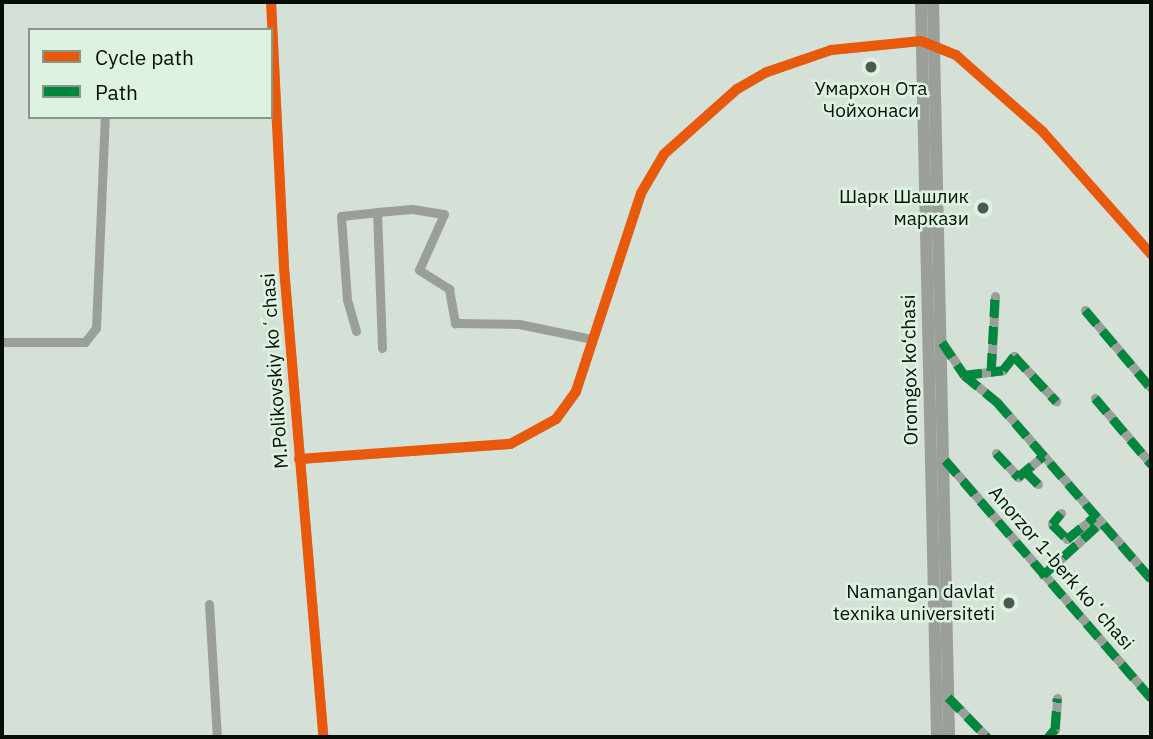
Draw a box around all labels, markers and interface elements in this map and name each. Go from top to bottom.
legend [28,28,273,119]
text: Cycle path [95,43,194,71]
marker: Умархон Ота Чойхонаси [863,59,879,75]
text: Path [95,78,138,106]
place label: Умархон Ота Чойхонаси [815,78,927,122]
place label: Шарк Шашлик маркази [839,186,969,230]
marker: Шарк Шашлик маркази [975,200,991,216]
street label: M.Polikovskiy koʻchasi [257,272,293,470]
street label: Oromgox ko‘chasi [897,295,923,445]
street label: Anorzor 1-berk koʻchasi [984,481,1138,655]
place label: Namangan davlat texnika universiteti [833,581,995,625]
marker: Namangan davlat texnika universiteti [1001,595,1017,611]

